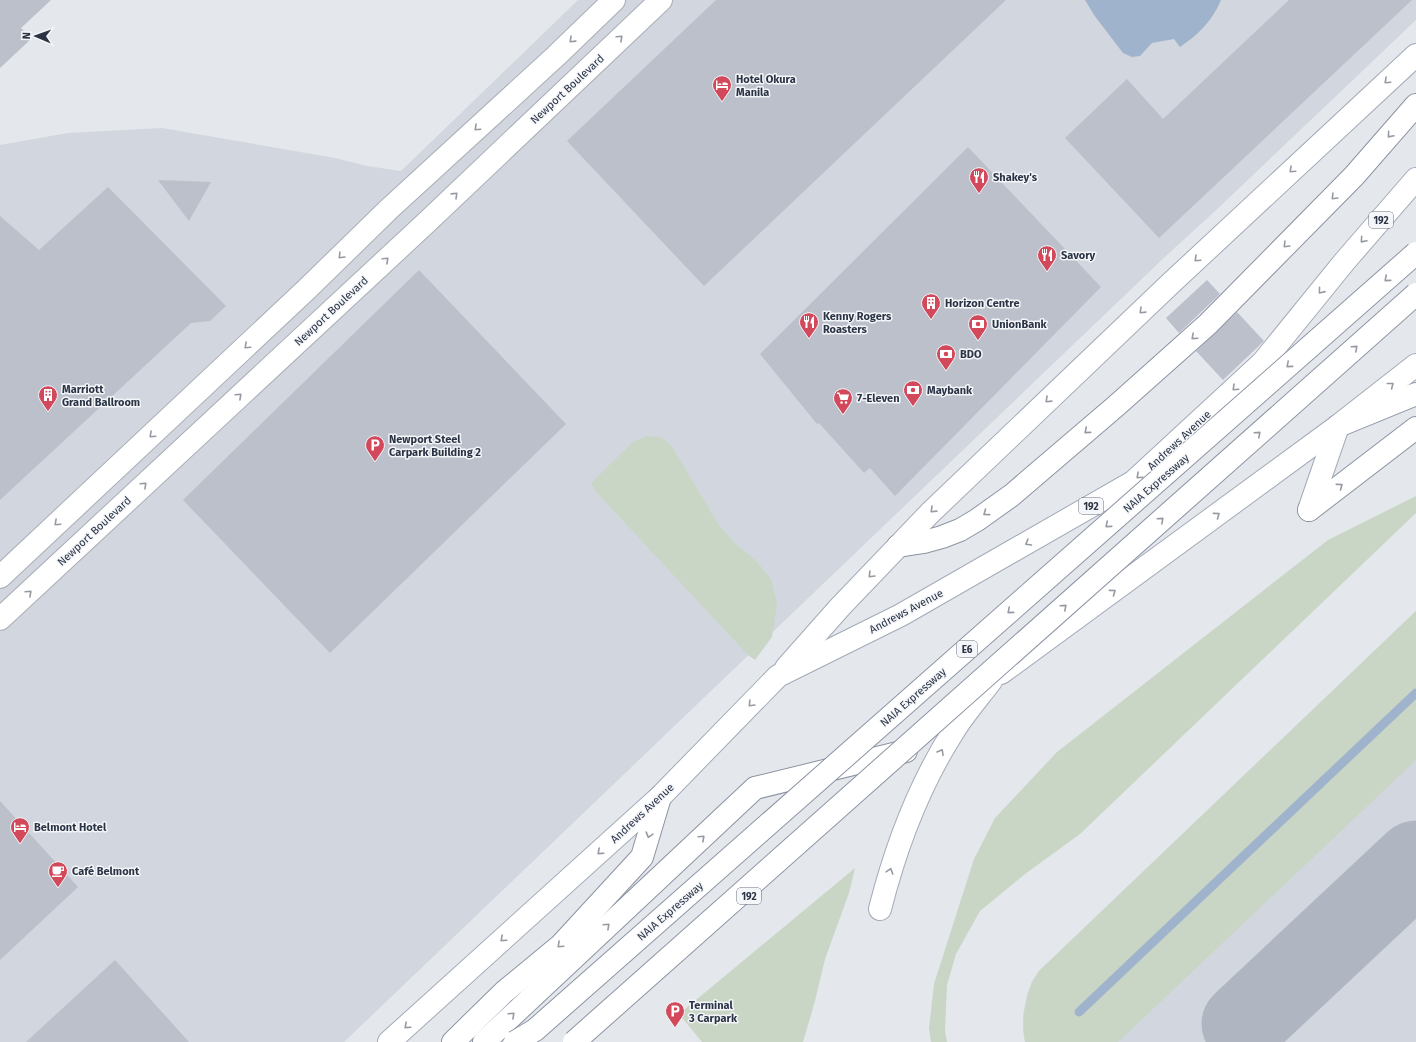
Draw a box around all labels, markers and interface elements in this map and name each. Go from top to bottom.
north arrow [16,16,56,56]
text: N [20,32,33,40]
one-way arrow [570,35,577,42]
one-way arrow [615,36,623,43]
street label: Newport Boulevard [528,52,607,127]
place label: Hotel Okura Manila [736,73,796,99]
hotel icon: Hotel Okura Manila [711,74,733,102]
one-way arrow [1385,77,1392,84]
one-way arrow [474,123,482,131]
one-way arrow [1388,130,1395,137]
one-way arrow [1289,165,1297,173]
restaurant icon: Shakey's [968,166,990,194]
place label: Shakey's [993,171,1038,184]
one-way arrow [450,192,458,200]
one-way arrow [1331,192,1339,200]
road number: 192 [1369,212,1393,228]
one-way arrow [1360,235,1368,243]
one-way arrow [1283,240,1291,248]
restaurant icon: Savory [1036,244,1058,272]
place label: Savory [1061,249,1096,262]
one-way arrow [338,251,346,259]
one-way arrow [1194,254,1202,261]
one-way arrow [381,257,389,265]
street label: Newport Boulevard [292,274,371,349]
one-way arrow [1384,274,1392,281]
one-way arrow [1318,286,1325,294]
building icon: Horizon Centre [920,292,942,320]
place label: Horizon Centre [945,297,1020,310]
one-way arrow [1139,306,1147,313]
place label: Kenny Rogers Roasters [823,310,892,336]
restaurant icon: Kenny Rogers Roasters [798,311,820,339]
bank icon: UnionBank [967,313,989,341]
place label: UnionBank [992,318,1048,331]
one-way arrow [1191,332,1198,339]
one-way arrow [244,341,252,348]
bank icon: BDO [935,343,957,371]
one-way arrow [1350,345,1358,352]
place label: BDO [960,348,982,361]
one-way arrow [1287,360,1294,367]
bank icon: Maybank [902,379,924,407]
one-way arrow [1387,382,1394,389]
place label: Marriott Grand Ballroom [62,383,140,409]
one-way arrow [1232,383,1240,391]
building icon: Marriott Grand Ballroom [37,384,59,412]
place label: Maybank [927,384,973,397]
supermarket icon: 7-Eleven [832,387,854,415]
place label: 7-Eleven [857,392,899,405]
one-way arrow [234,394,242,401]
one-way arrow [1045,396,1053,403]
street label: Andrews Avenue [1145,408,1214,473]
one-way arrow [1084,426,1091,433]
one-way arrow [149,430,157,437]
one-way arrow [1253,431,1261,439]
place label: Newport Steel Carpark Building 2 [389,433,481,459]
parking icon: Newport Steel Carpark Building 2 [364,434,386,462]
street label: NAIA Expressway [1121,451,1192,516]
one-way arrow [1136,472,1144,479]
one-way arrow [139,482,147,490]
one-way arrow [1335,484,1342,491]
street label: Newport Boulevard [55,494,134,569]
road number: 192 [1079,498,1103,514]
one-way arrow [930,505,938,513]
one-way arrow [984,508,991,515]
one-way arrow [1213,513,1220,520]
one-way arrow [1156,518,1164,525]
one-way arrow [54,519,62,526]
one-way arrow [1105,520,1113,528]
one-way arrow [1025,538,1032,545]
one-way arrow [869,570,876,577]
street label: Andrews Avenue [867,587,945,636]
one-way arrow [24,590,31,597]
one-way arrow [1108,590,1115,597]
one-way arrow [1059,605,1066,612]
one-way arrow [1008,606,1015,613]
road number: E6 [957,641,977,657]
street label: NAIA Expressway [878,665,949,730]
one-way arrow [748,699,756,707]
one-way arrow [937,749,944,756]
street label: Andrews Avenue [608,781,677,846]
hotel icon: Belmont Hotel [9,816,31,844]
place label: Belmont Hotel [34,821,107,834]
one-way arrow [645,831,654,838]
one-way arrow [697,835,705,842]
one-way arrow [597,847,605,854]
cafe icon: Café Belmont [47,860,69,888]
place label: Café Belmont [72,865,140,878]
one-way arrow [885,868,894,875]
street label: NAIA Expressway [635,879,706,944]
road number: 192 [737,888,761,904]
one-way arrow [602,924,610,931]
one-way arrow [501,934,508,941]
one-way arrow [557,940,565,948]
place label: Terminal 3 Carpark [688,999,738,1025]
parking icon: Terminal 3 Carpark [664,1000,686,1028]
one-way arrow [507,1013,515,1020]
one-way arrow [404,1021,412,1029]

